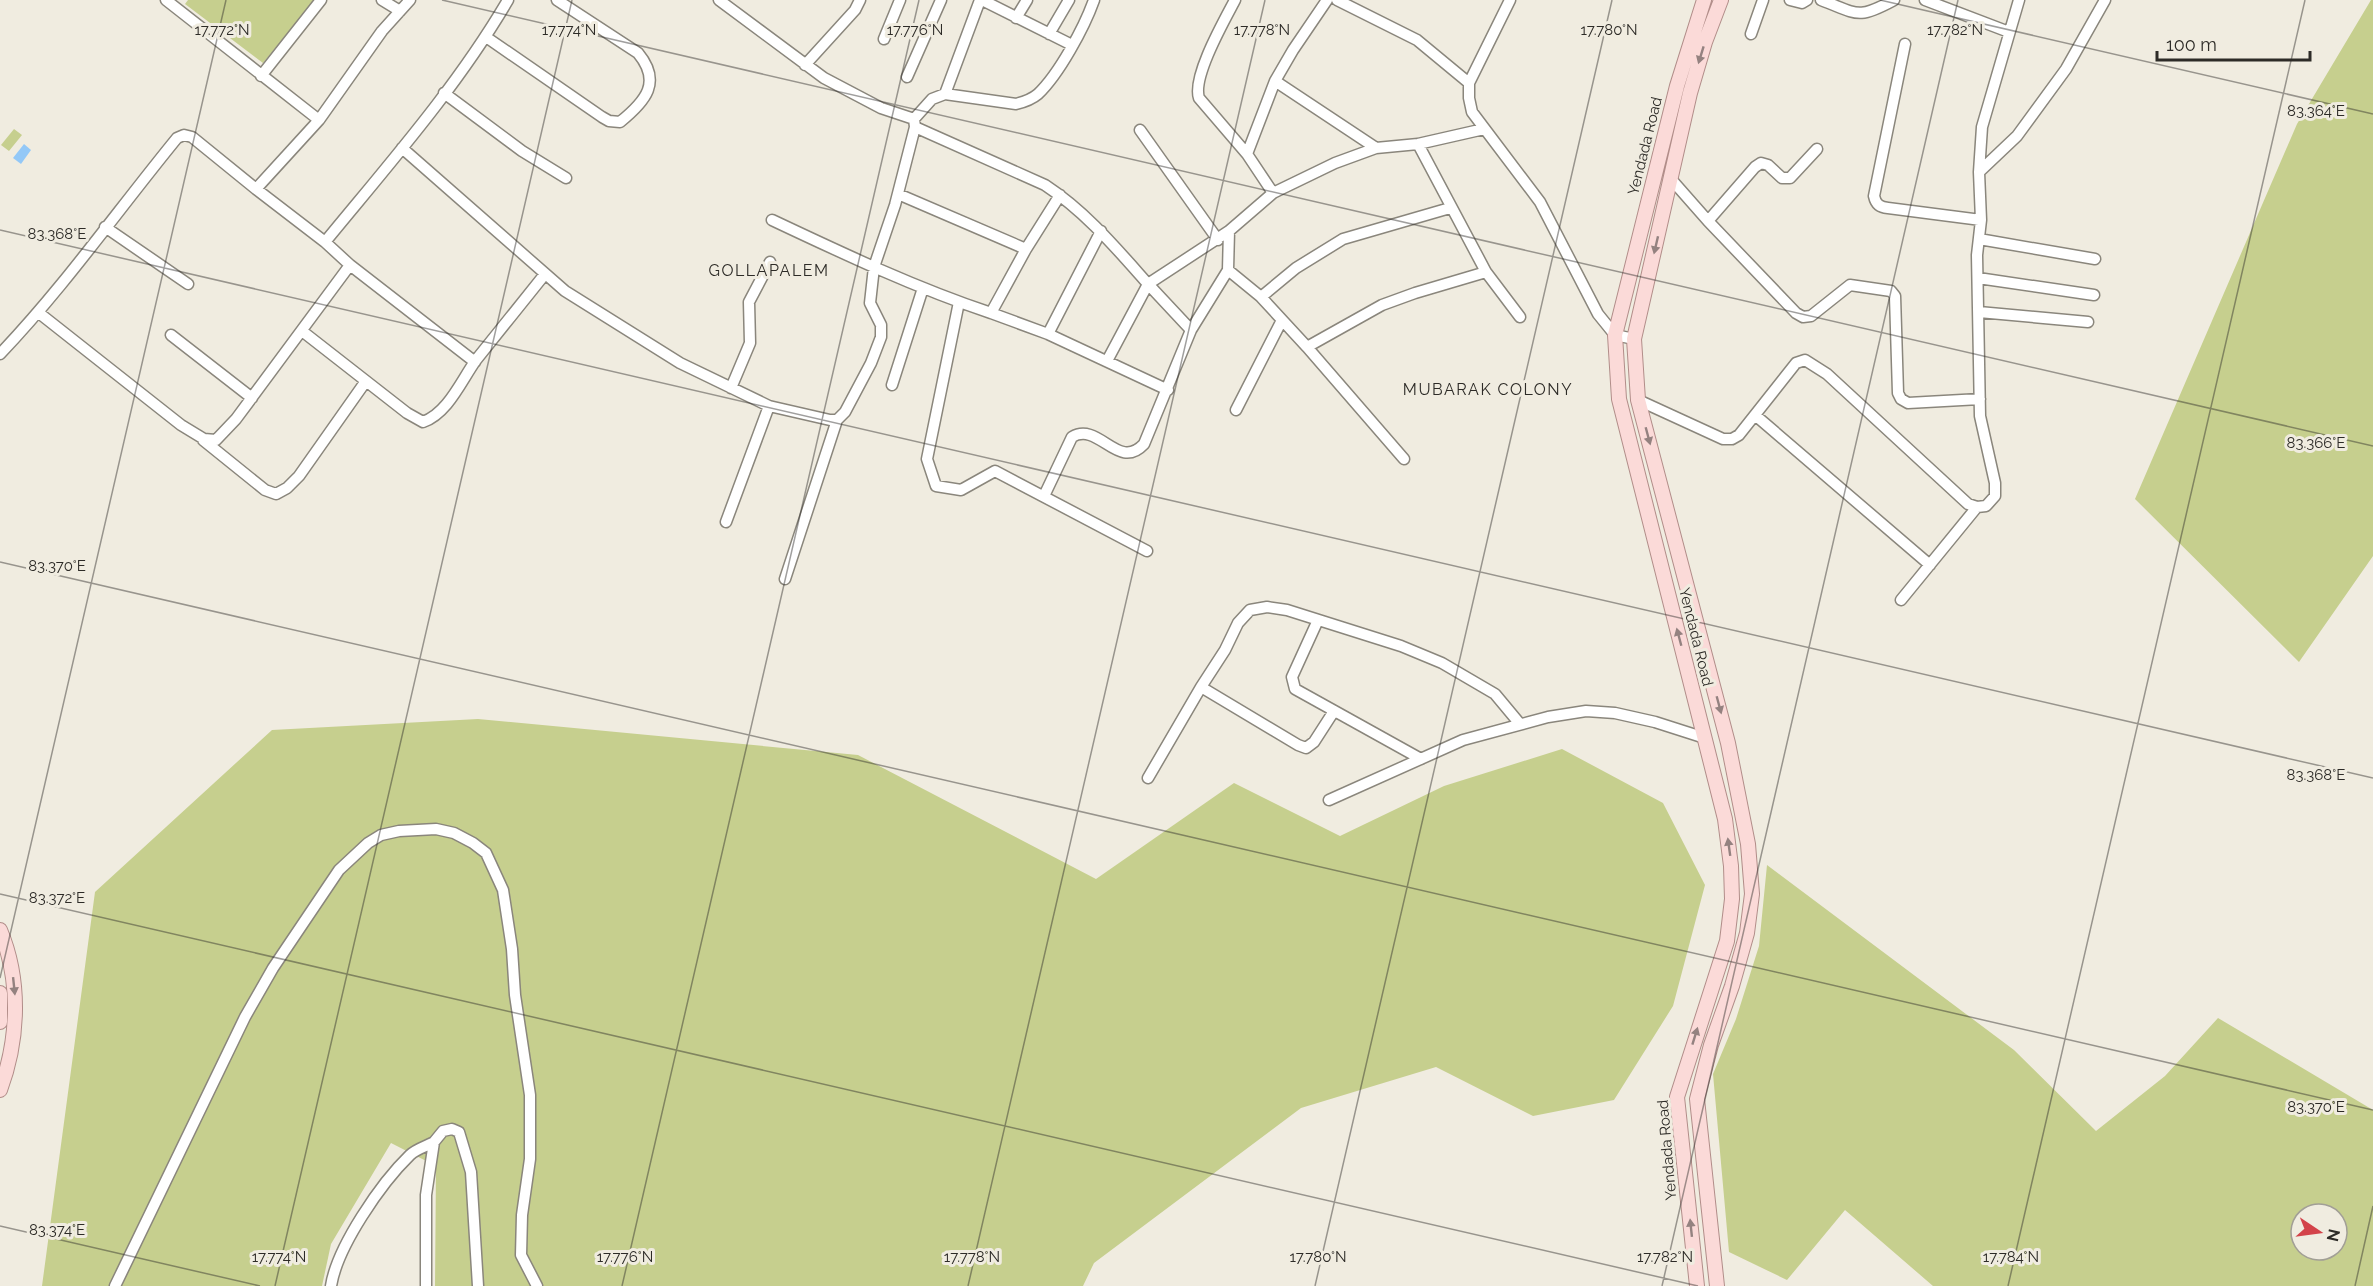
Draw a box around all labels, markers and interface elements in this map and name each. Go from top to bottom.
text: 17.772°N [194,21,250,39]
text: 17.774°N [542,21,596,39]
text: 17.776°N [887,21,943,39]
text: 17.778°N [1234,21,1290,39]
text: 17.780°N [1580,21,1638,39]
text: 17.782°N [1927,21,1983,39]
scale bar [2157,24,2310,62]
text: 100 m [2166,34,2217,55]
one-way arrow [1696,46,1705,64]
street label: Yendada Road [1624,95,1666,197]
text: 83.364°E [2287,102,2345,120]
text: 83.368°E [28,225,86,243]
one-way arrow [1651,235,1661,254]
district label: GOLLAPALEM [708,261,830,280]
district label: MUBARAK COLONY [1403,380,1573,399]
one-way arrow [1643,426,1653,445]
text: 83.366°E [2287,434,2345,452]
text: 83.370°E [28,557,86,575]
street label: Yendada Road [1675,586,1717,688]
one-way arrow [1674,628,1684,646]
one-way arrow [1714,696,1724,714]
text: 83.368°E [2287,766,2345,784]
one-way arrow [1724,837,1733,856]
text: 83.372°E [29,889,85,907]
one-way arrow [9,977,19,996]
one-way arrow [1691,1027,1700,1045]
text: 83.370°E [2287,1098,2345,1116]
street label: Yendada Road [1654,1099,1680,1201]
north arrow [2289,1202,2349,1262]
one-way arrow [1686,1218,1696,1237]
text: 83.374°E [29,1221,85,1239]
text: N [2322,1227,2344,1243]
text: 17.774°N [252,1248,306,1266]
text: 17.776°N [597,1248,653,1266]
text: 17.778°N [944,1248,1000,1266]
text: 17.780°N [1289,1248,1347,1266]
text: 17.782°N [1637,1248,1693,1266]
text: 17.784°N [1983,1248,2039,1266]

